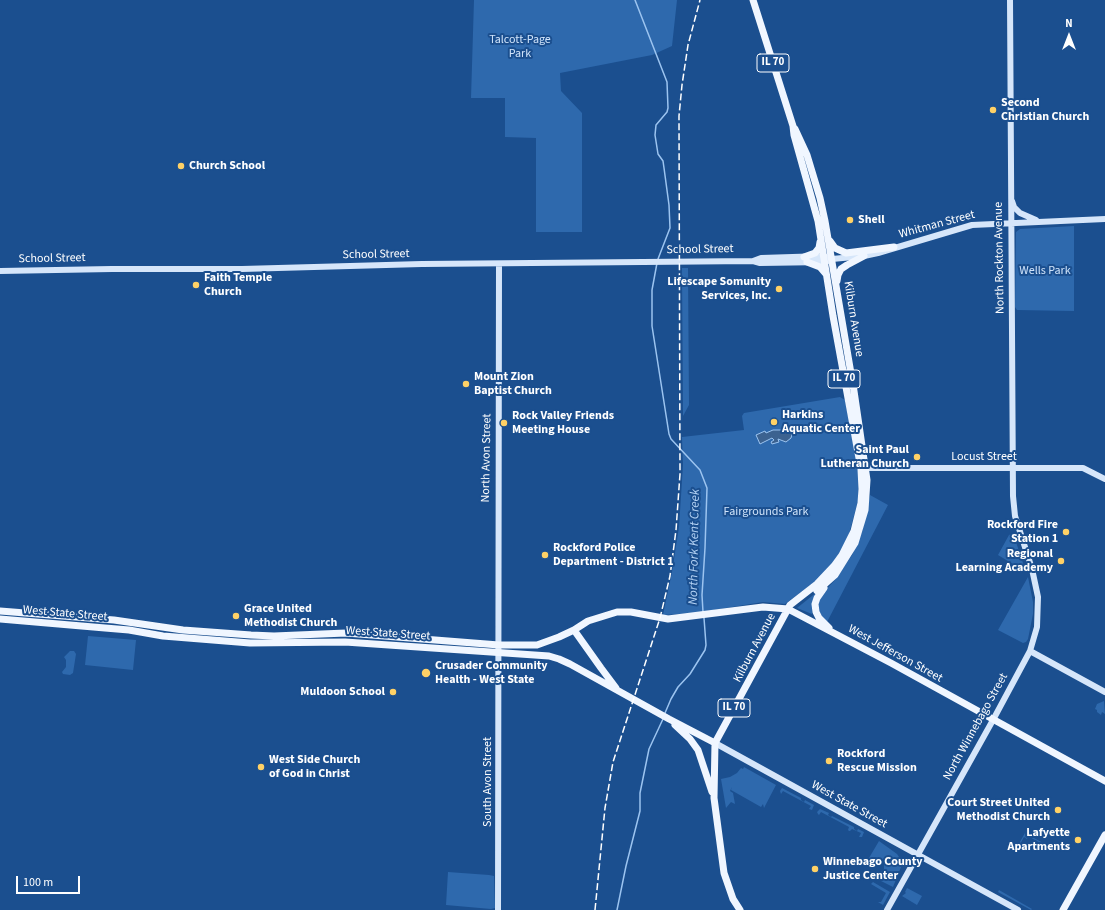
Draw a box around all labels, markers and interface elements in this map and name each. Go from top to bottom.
north arrow [1049,16,1089,56]
text: N [1065,16,1073,31]
park label: Talcott-Page Park [489,33,551,61]
road number: IL 70 [757,54,789,72]
place label: Second Christian Church [1001,96,1089,124]
marker: Second Christian Church [988,105,998,115]
place label: Church School [189,159,265,173]
marker: Church School [176,161,186,171]
street label: North Rockton Avenue [992,202,1008,314]
street label: Whitman Street [897,208,977,242]
place label: Shell [858,213,885,227]
marker: Shell [845,215,855,225]
street label: School Street [666,242,734,258]
street label: School Street [342,247,410,263]
street label: School Street [18,251,86,267]
park label: Wells Park [1019,264,1071,278]
place label: Faith Temple Church [204,271,272,299]
place label: Lifescape Somunity Services, Inc. [667,275,771,303]
marker: Faith Temple Church [191,280,201,290]
street label: Kilburn Avenue [840,280,866,358]
marker: Lifescape Somunity Services, Inc. [774,284,784,294]
place label: Mount Zion Baptist Church [474,370,552,398]
road number: IL 70 [828,370,860,388]
marker: Mount Zion Baptist Church [461,379,471,389]
place label: Harkins Aquatic Center [782,408,860,436]
place label: Rock Valley Friends Meeting House [512,409,614,437]
street label: North Avon Street [479,413,495,503]
marker: Harkins Aquatic Center [769,417,779,427]
marker: Rock Valley Friends Meeting House [499,418,509,428]
place label: Saint Paul Lutheran Church [821,443,909,471]
street label: Locust Street [951,450,1017,464]
marker: Saint Paul Lutheran Church [912,452,922,462]
water label: North Fork Kent Creek [686,489,704,605]
park label: Fairgrounds Park [724,505,808,519]
place label: Rockford Fire Station 1 [987,518,1058,546]
marker: Rockford Fire Station 1 [1061,527,1071,537]
place label: Rockford Police Department - District 1 [553,541,674,569]
place label: Regional Learning Academy [956,547,1053,575]
marker: Rockford Police Department - District 1 [540,550,550,560]
marker: Regional Learning Academy [1056,556,1066,566]
place label: Grace United Methodist Church [244,602,337,630]
street label: West State Street [22,603,108,625]
marker: Grace United Methodist Church [231,611,241,621]
street label: Kilburn Avenue [731,611,779,685]
street label: West Jefferson Street [845,622,945,686]
street label: West State Street [345,624,431,644]
place label: Crusader Community Health - West State [435,659,548,687]
marker: Crusader Community Health - West State [420,667,432,679]
street label: North Winnebago Street [941,671,1011,783]
place label: Muldoon School [300,685,385,699]
marker: Muldoon School [388,687,398,697]
road number: IL 70 [718,699,750,717]
street label: South Avon Street [481,737,495,827]
place label: Rockford Rescue Mission [837,747,917,775]
place label: West Side Church of God in Christ [269,753,360,781]
marker: Rockford Rescue Mission [824,756,834,766]
marker: West Side Church of God in Christ [256,762,266,772]
street label: West State Street [808,778,890,832]
place label: Court Street United Methodist Church [947,796,1050,824]
marker: Court Street United Methodist Church [1053,805,1063,815]
place label: Lafyette Apartments [1008,826,1070,854]
marker: Lafyette Apartments [1073,835,1083,845]
place label: Winnebago County Justice Center [823,855,923,883]
marker: Winnebago County Justice Center [810,864,820,874]
scale bar [18,868,82,894]
text: 100 m [23,874,53,891]

